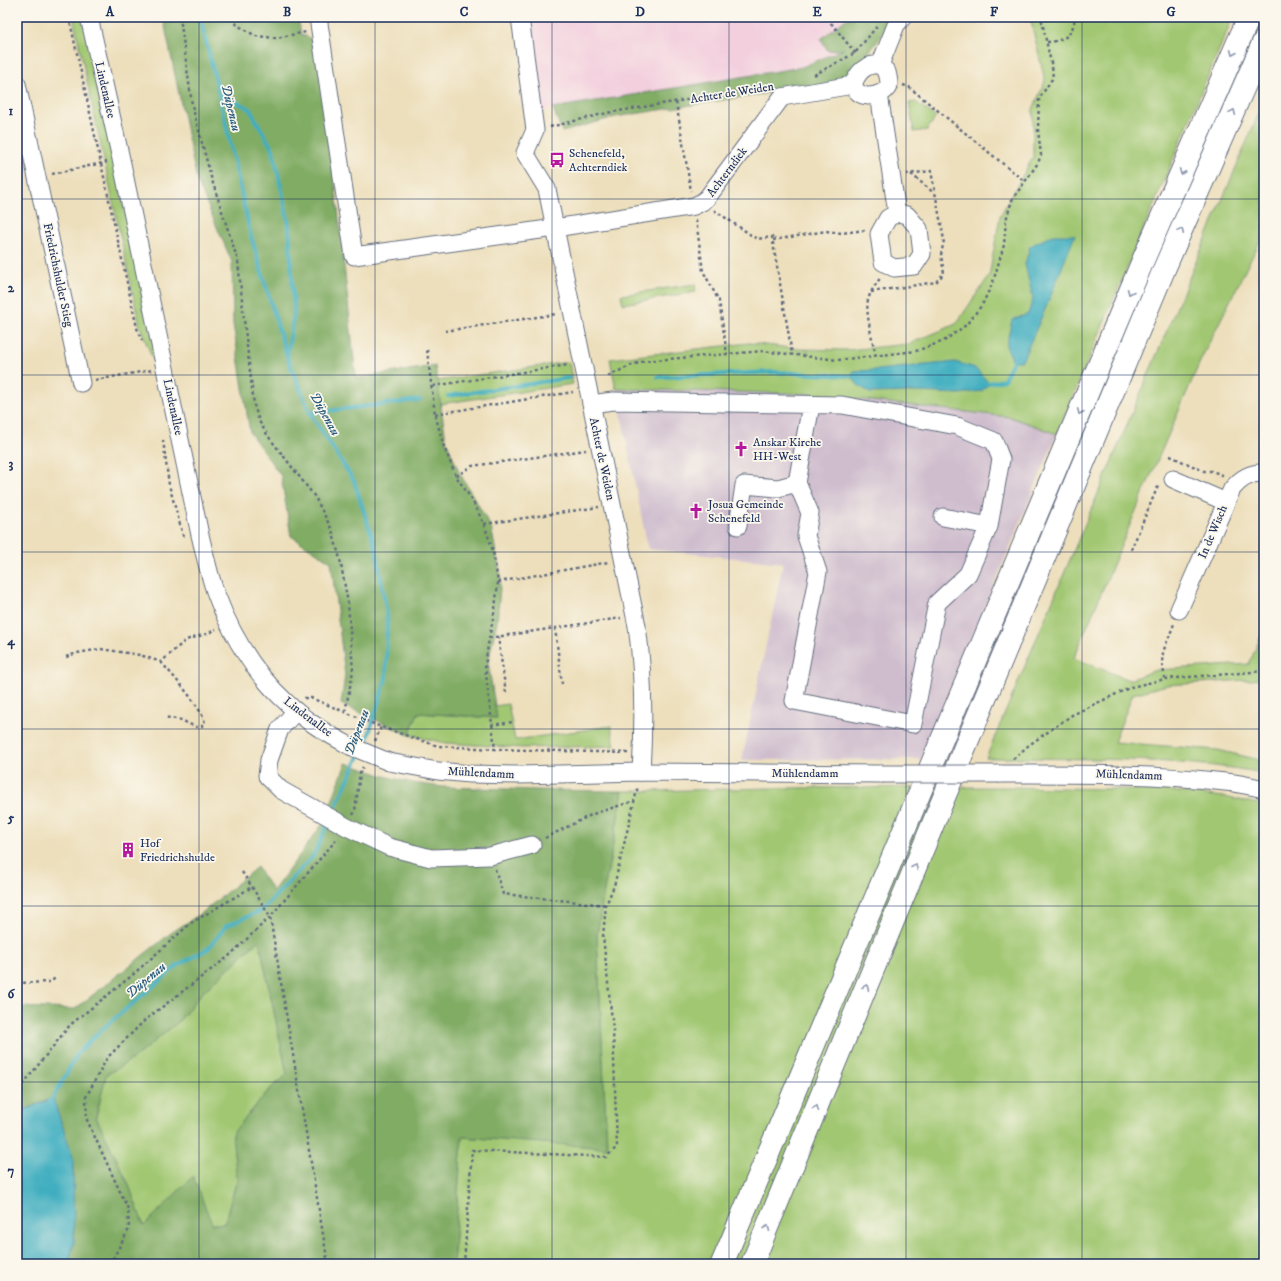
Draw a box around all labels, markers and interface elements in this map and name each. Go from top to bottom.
text: A [105,4,115,20]
text: B [283,4,291,20]
text: C [460,4,469,20]
text: D [635,4,645,20]
text: E [812,4,822,20]
text: F [990,4,999,20]
text: G [1166,4,1176,20]
one-way arrow [1230,48,1238,56]
street label: Lindenallee [91,60,119,120]
street label: Achter de Weiden [689,79,775,107]
water label: Düpenau [218,83,244,133]
text: 1 [9,103,14,119]
one-way arrow [1228,109,1236,117]
street label: Achterndiek [703,144,751,200]
place label: Schenefeld, Achterndiek [569,146,628,175]
bus stop icon: Schenefeld, Achterndiek [548,151,566,169]
one-way arrow [1178,169,1186,176]
street label: Friedrichshulder Stieg [40,222,76,329]
one-way arrow [1176,228,1184,236]
text: 2 [8,280,15,296]
one-way arrow [1127,288,1135,295]
street label: Lindenallee [160,377,186,437]
water label: Düpenau [307,389,344,439]
one-way arrow [1077,407,1085,415]
street label: Achter de Weiden [586,416,618,502]
place label: Anskar Kirche HH-West [753,435,821,464]
church icon: Anskar Kirche HH-West [732,440,750,458]
text: 3 [9,456,14,472]
place label: Josua Gemeinde Schenefeld [707,497,783,526]
church icon: Josua Gemeinde Schenefeld [687,502,705,520]
street label: In de Wisch [1195,502,1231,561]
text: 4 [6,633,15,650]
street label: Lindenallee [281,694,335,740]
water label: Düpenau [341,707,373,757]
street label: Mühlendamm [447,764,515,782]
street label: Mühlendamm [772,766,838,781]
street label: Mühlendamm [1095,766,1163,784]
text: 5 [7,810,15,826]
place label: Hof Friedrichshulde [140,836,215,865]
building icon: Hof Friedrichshulde [119,841,137,859]
one-way arrow [910,864,918,872]
water label: Düpenau [123,959,169,1001]
one-way arrow [861,984,869,991]
text: 6 [8,986,16,1002]
one-way arrow [812,1104,820,1111]
text: 7 [8,1163,15,1179]
one-way arrow [762,1224,770,1232]

